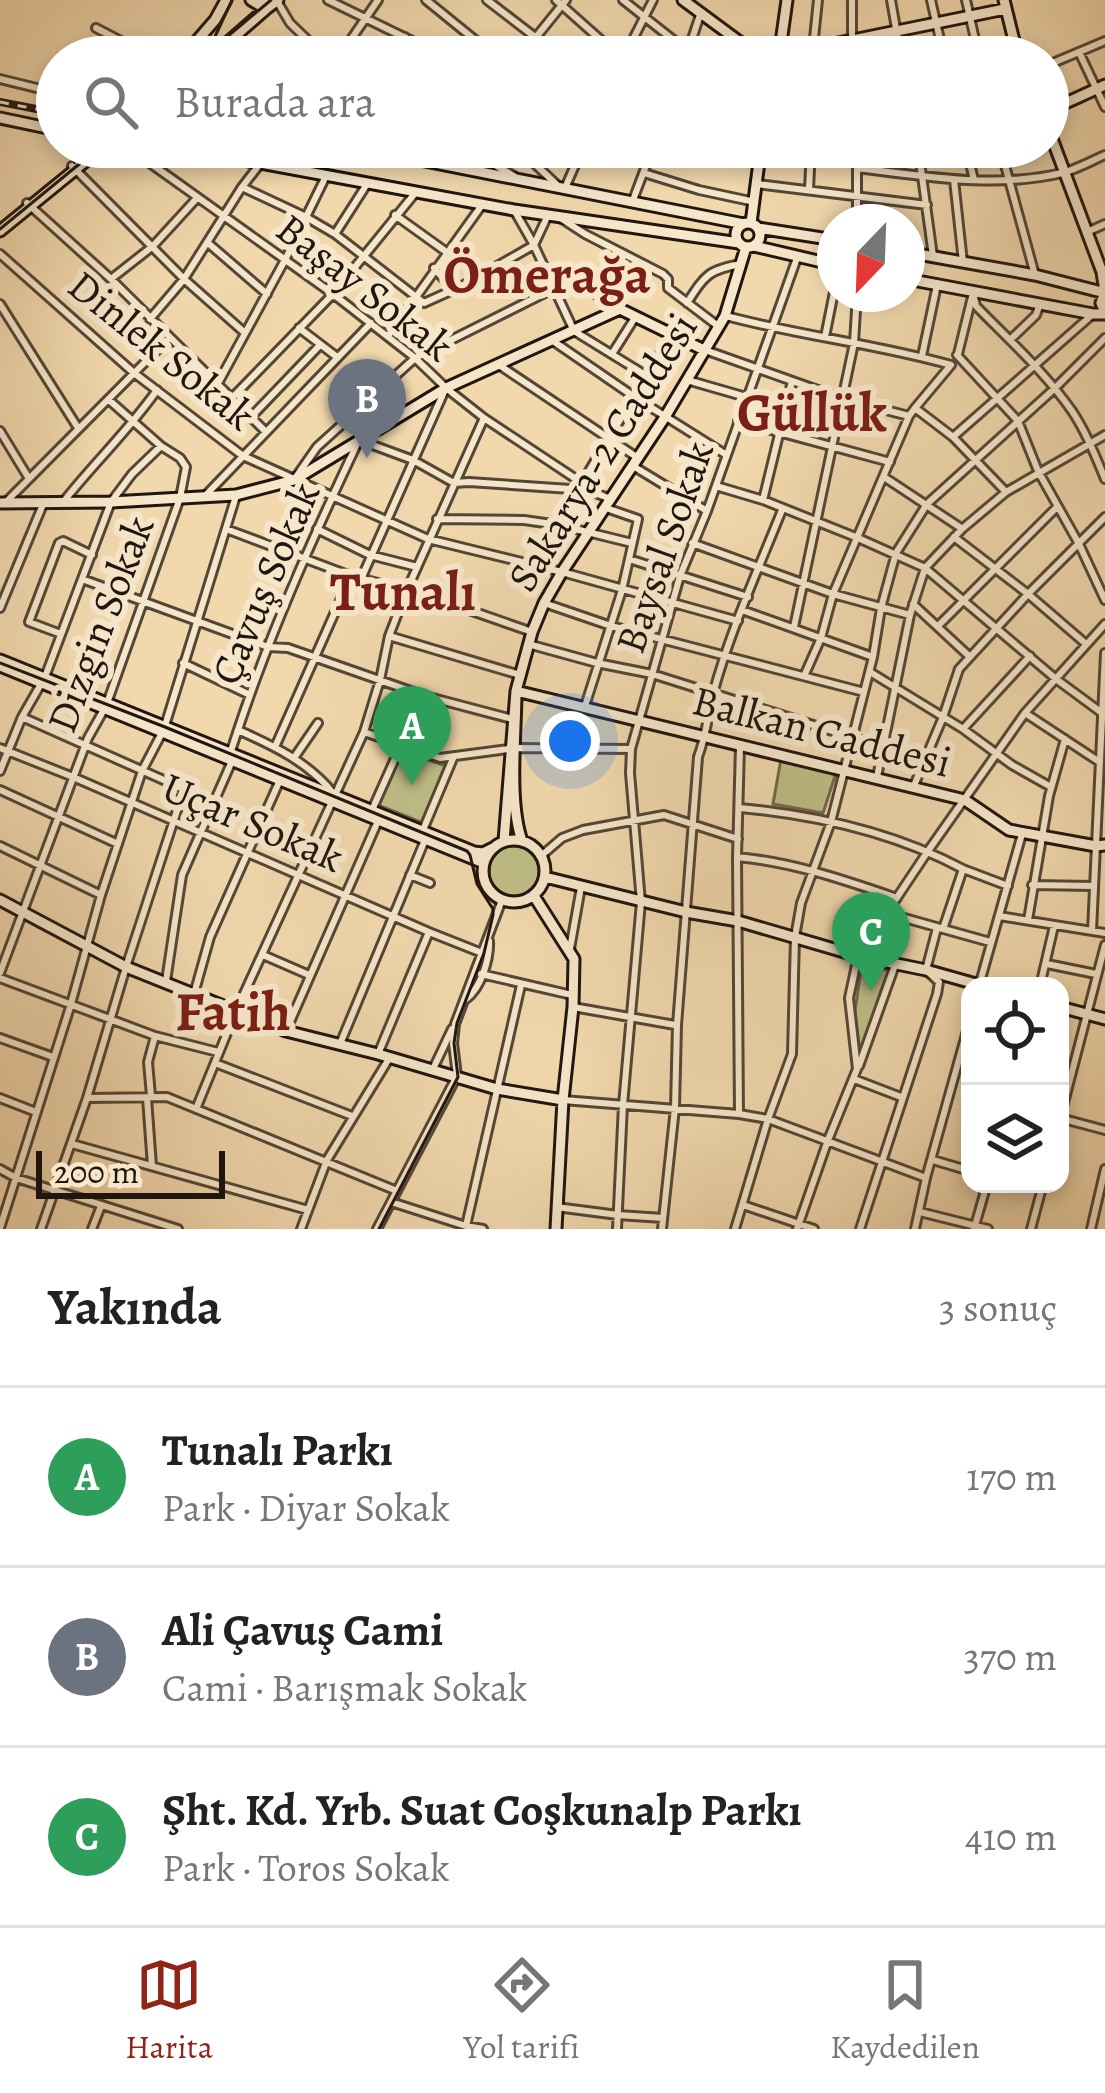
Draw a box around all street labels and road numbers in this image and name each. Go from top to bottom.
street label: Başay Sokak [265,200,465,374]
street label: Dinlek Sokak [56,257,268,443]
street label: Sakarya-2 Caddesi [494,302,710,602]
street label: Baysal Sokak [601,433,727,660]
street label: Çavuş Sokak [197,473,333,693]
street label: Dizgin Sokak [33,507,167,741]
street label: Balkan Caddesi [687,671,957,791]
street label: Uçar Sokak [154,758,352,886]

